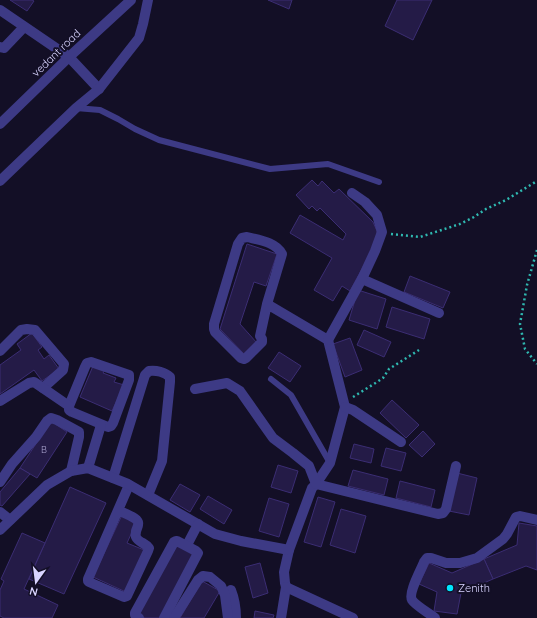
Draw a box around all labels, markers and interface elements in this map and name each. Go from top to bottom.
street label: vedant road [29,26,83,80]
house number: B [41,444,47,455]
north arrow [16,562,56,602]
place label: Zenith [458,581,490,595]
marker: Zenith [445,583,455,593]
text: N [28,584,39,599]

